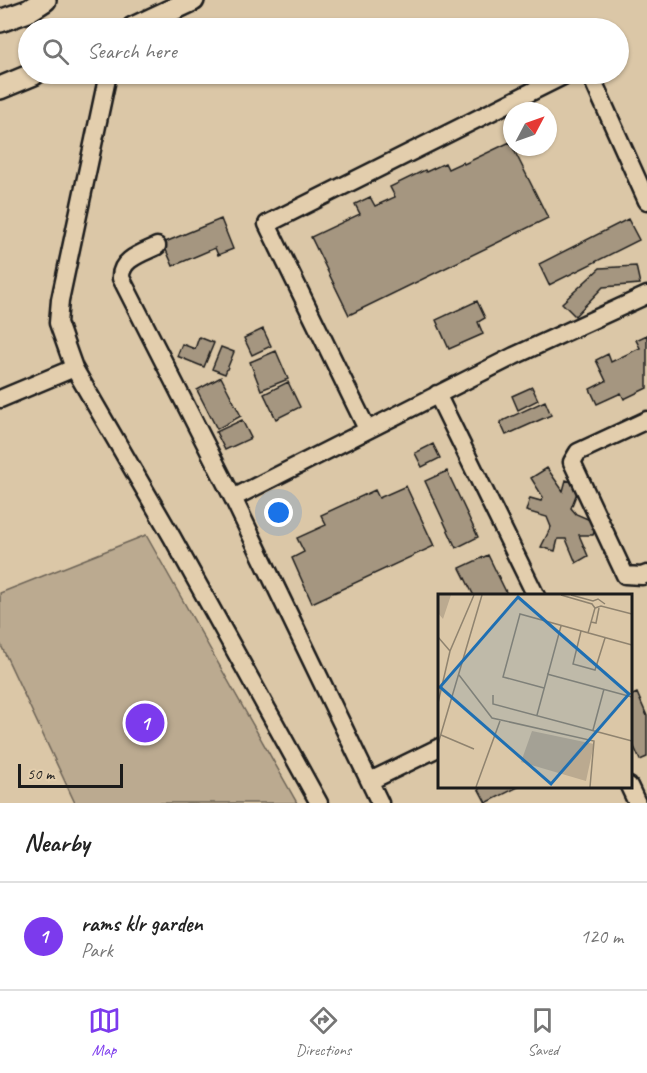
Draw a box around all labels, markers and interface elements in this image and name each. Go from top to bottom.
search box [18,18,629,84]
icon: search [39,35,72,68]
text: Search here [87,37,177,65]
north arrow [503,102,557,156]
your location [264,498,293,527]
inset map [438,594,632,788]
pin: 1 [126,700,164,746]
scale bar [18,761,123,788]
text: 50 m [27,764,54,784]
text: Nearby [24,826,89,859]
text: rams klr garden [81,910,203,938]
text: 1 [39,924,48,949]
text: 120 m [580,924,623,949]
text: Park [81,938,113,963]
tab: Map [88,1004,121,1060]
tab: Directions [296,1004,351,1060]
tab: Saved [526,1004,559,1060]

